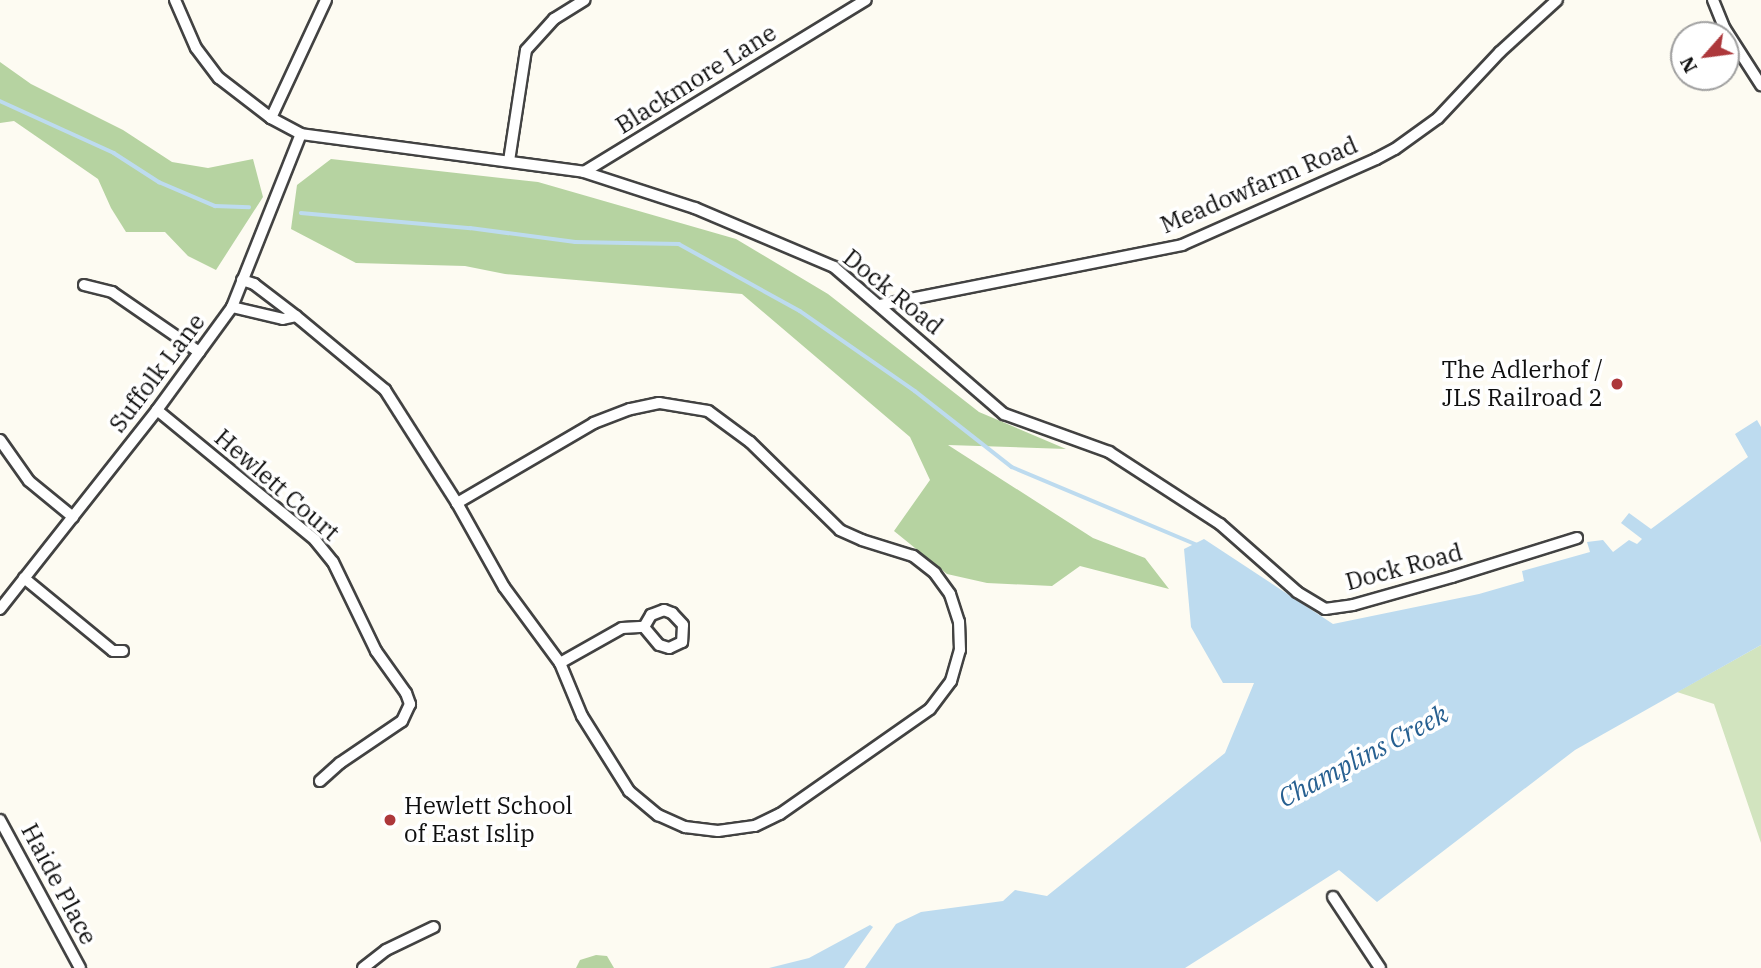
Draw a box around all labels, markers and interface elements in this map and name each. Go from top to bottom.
street label: Blackmore Lane [610,18,782,140]
north arrow [1670,21,1740,91]
text: N [1674,53,1702,77]
street label: Meadowfarm Road [1156,130,1362,240]
street label: Dock Road [837,243,949,341]
street label: Suffolk Lane [103,308,211,438]
place label: The Adlerhof / JLS Railroad 2 [1441,356,1603,412]
marker: The Adlerhof / JLS Railroad 2 [1609,376,1625,392]
street label: Hewlett Court [209,423,345,547]
street label: Dock Road [1342,538,1466,596]
water label: Champlins Creek [1273,698,1453,814]
place label: Hewlett School of East Islip [404,792,573,848]
marker: Hewlett School of East Islip [382,812,398,828]
street label: Haide Place [15,819,103,949]

